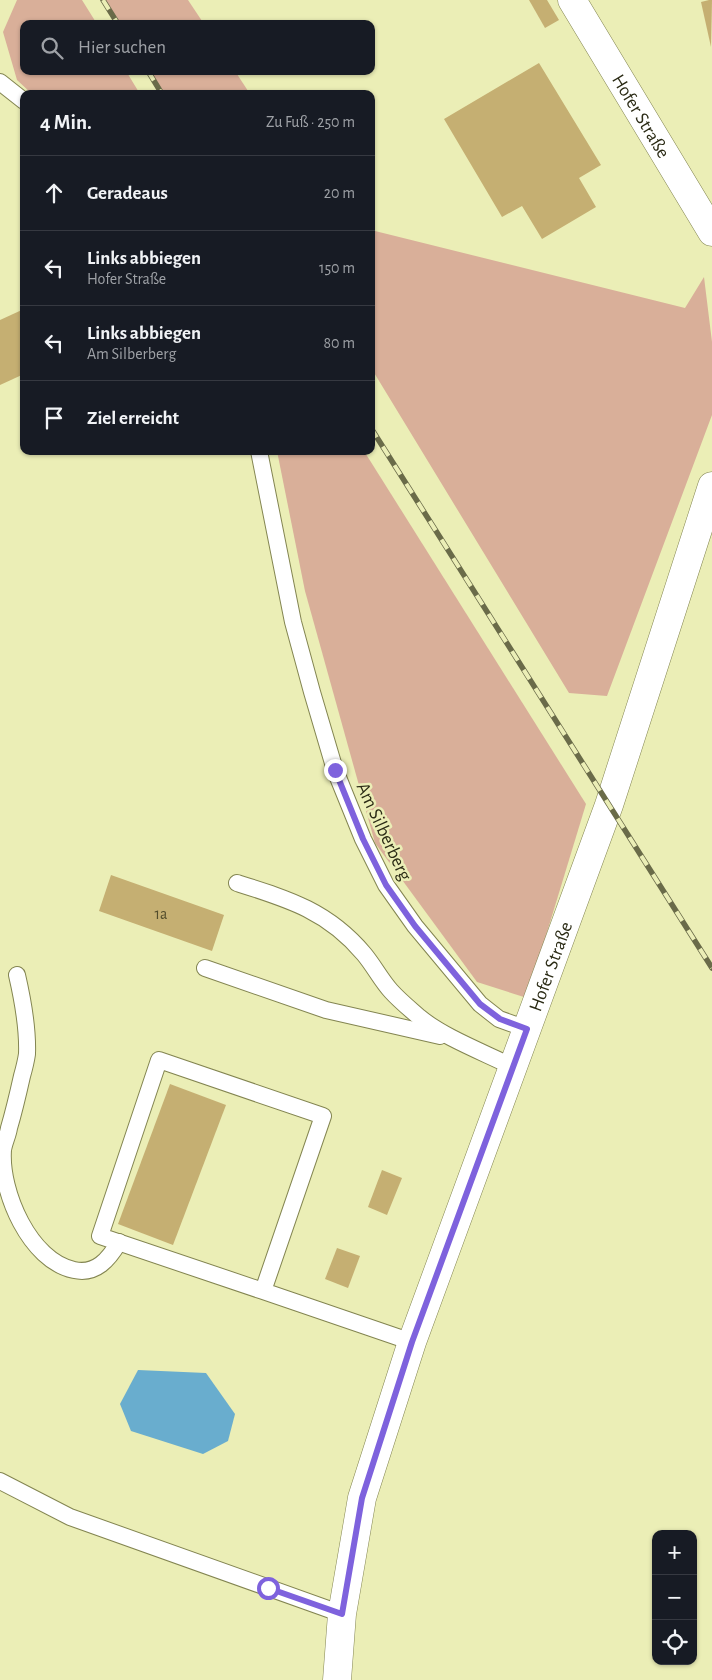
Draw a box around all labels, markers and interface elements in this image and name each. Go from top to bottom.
search box [20,20,375,75]
icon: search [38,34,66,62]
text: Hier suchen [78,38,166,57]
street label: Hofer Straße [608,71,673,162]
text: 4 Min. [40,112,92,133]
text: Zu Fuß · 250 m [266,114,355,130]
icon: ahead [40,179,68,207]
text: Geradeaus [87,184,168,203]
text: 20 m [324,185,355,201]
text: Links abbiegen [87,249,201,268]
icon: left [40,254,68,282]
text: 150 m [319,260,355,276]
text: Hofer Straße [87,271,166,287]
text: Links abbiegen [87,324,201,343]
icon: left [40,329,68,357]
text: 80 m [324,335,355,351]
text: Am Silberberg [87,346,176,362]
icon: arrive [40,404,68,432]
text: Ziel erreicht [87,409,179,428]
route end [324,759,347,782]
street label: Am Silberberg [353,780,415,884]
house number: 1a [155,906,167,922]
street label: Hofer Straße [526,919,576,1014]
map controls [652,1530,697,1665]
button: + [652,1530,697,1575]
button: − [652,1575,697,1620]
route start [257,1577,280,1600]
button: locate [652,1620,697,1665]

